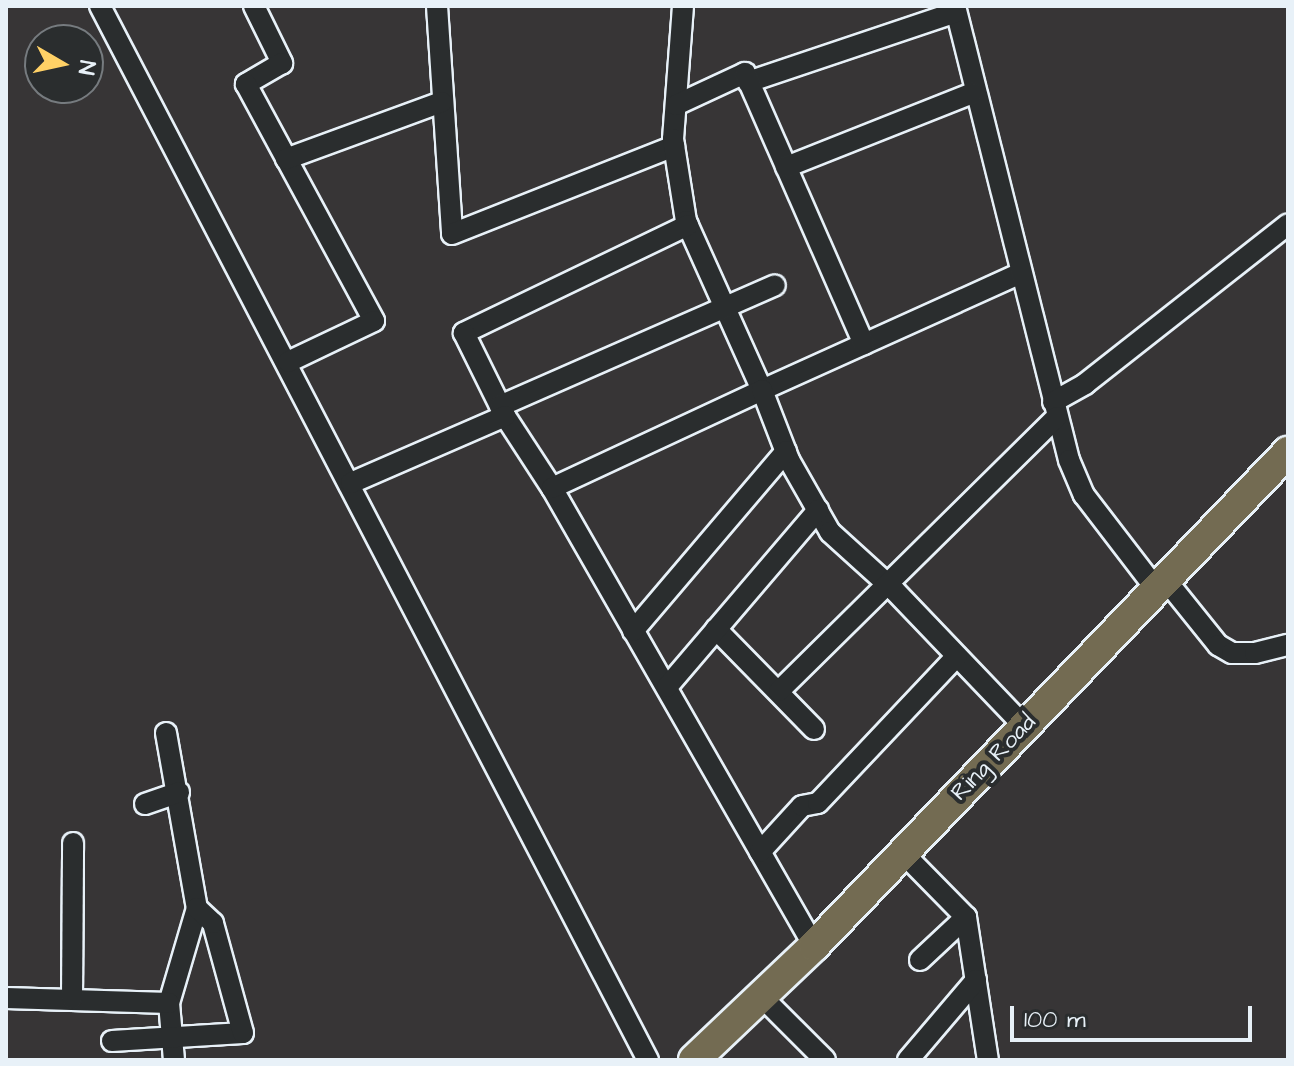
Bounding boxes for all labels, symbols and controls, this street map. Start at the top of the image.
north arrow [24,24,104,104]
text: N [70,58,103,77]
street label: Ring Road [945,708,1043,808]
scale bar [1014,990,1256,1040]
text: 100 m [1024,1003,1086,1037]

